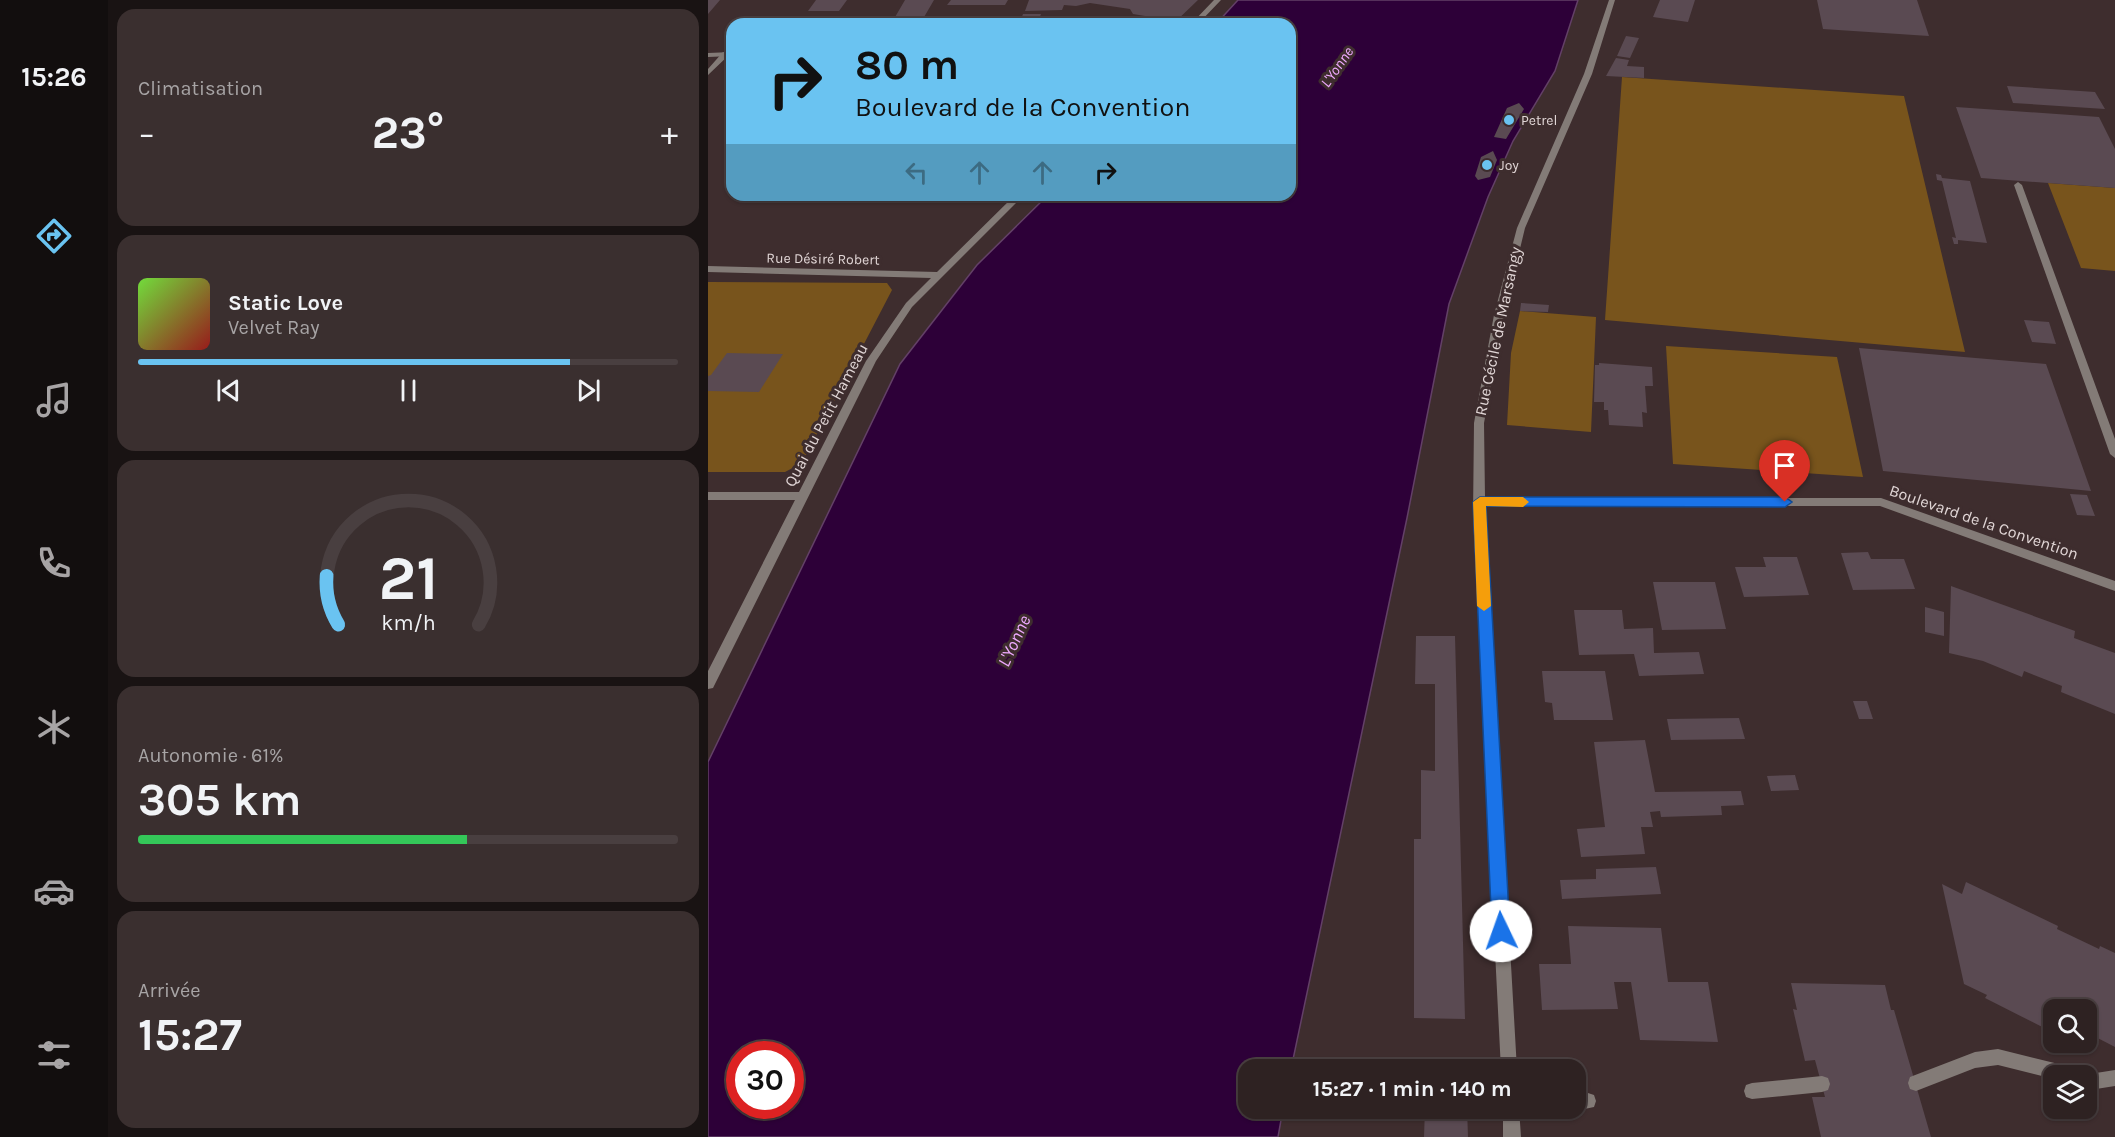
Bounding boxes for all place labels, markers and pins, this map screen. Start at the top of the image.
place label: Petrel [1521,112,1557,129]
marker: Petrel [1502,113,1516,127]
place label: Joy [1499,157,1519,174]
marker: Joy [1480,158,1494,172]
pin [1759,440,1810,502]

